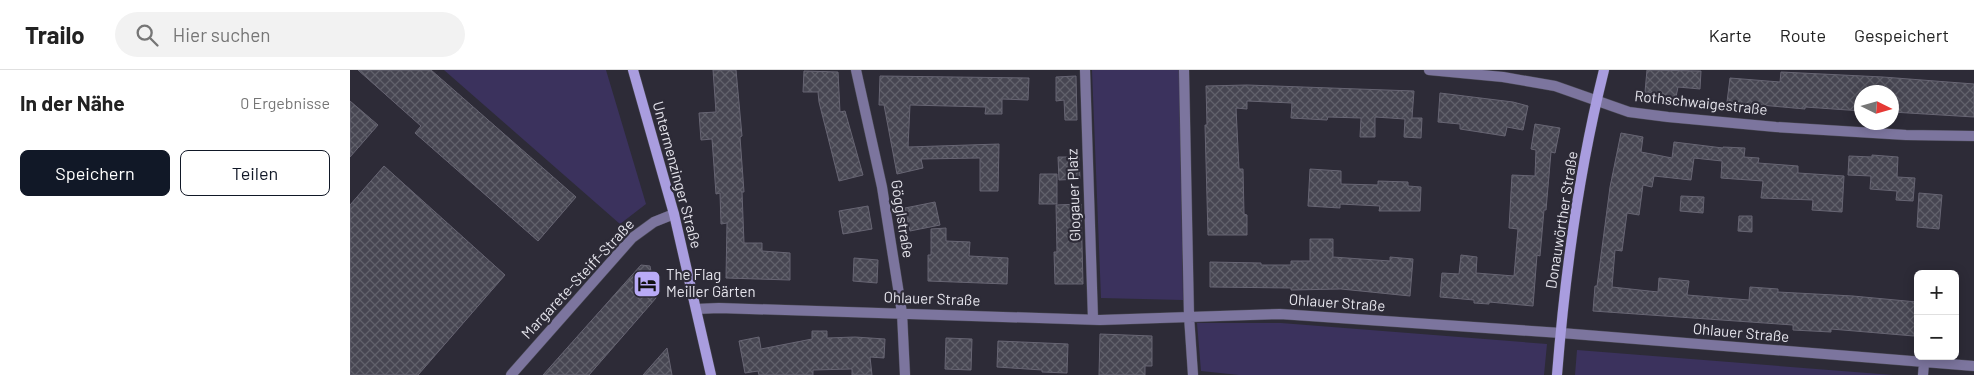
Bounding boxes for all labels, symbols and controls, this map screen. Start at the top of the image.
search box [115,12,465,57]
text: Trailo [25,20,85,49]
icon: search [133,21,161,49]
text: Hier suchen [173,23,271,46]
text: Karte [1709,24,1752,46]
text: Route [1780,24,1826,46]
text: Gespeichert [1854,24,1949,46]
north arrow [1854,85,1899,130]
street label: Rothschwaigestraße [1634,86,1769,118]
text: In der Nähe [20,90,125,115]
text: 0 Ergebnisse [240,93,330,112]
street label: Untermenzinger Straße [650,99,706,250]
street label: Glogauer Platz [1062,148,1084,242]
button: Speichern [20,150,170,196]
button: Teilen [180,150,330,196]
street label: Donauwörther Straße [1541,150,1581,290]
street label: Gögglstraße [888,179,918,259]
street label: Margarete-Steiff-Straße [517,215,637,342]
place label: The Flag Meiller Gärten [666,265,756,300]
hotel icon: The Flag Meiller Gärten [632,269,662,299]
map controls [1914,270,1959,360]
button: + [1914,270,1959,315]
street label: Ohlauer Straße [883,287,981,309]
street label: Ohlauer Straße [1288,290,1386,314]
button: − [1914,315,1959,360]
street label: Ohlauer Straße [1692,319,1790,345]

